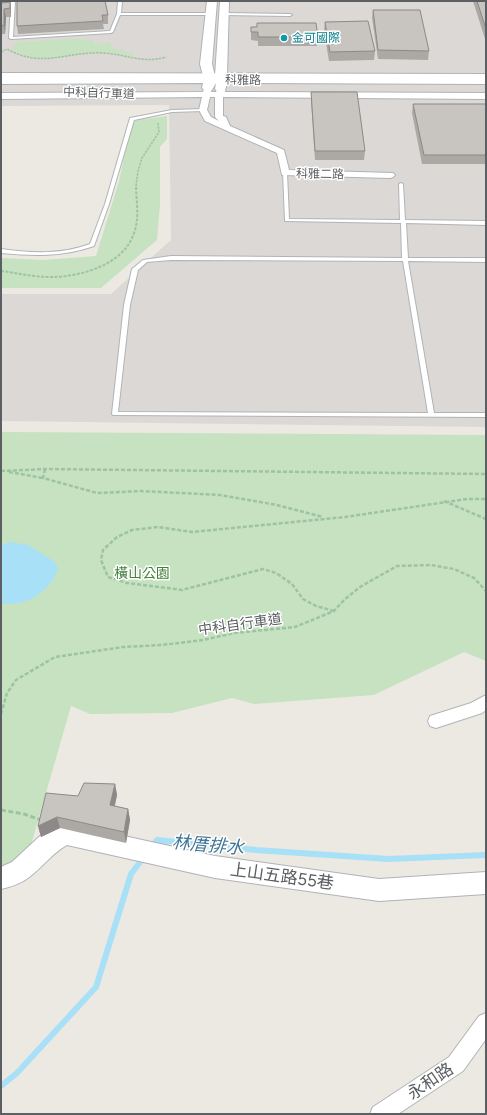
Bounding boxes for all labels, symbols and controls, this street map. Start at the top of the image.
place label: 金可國際 [292,31,340,45]
marker: 金可國際 [279,33,289,43]
street label: 科雅路 [225,73,261,87]
street label: 中科自行車道 [63,85,135,101]
street label: 科雅二路 [296,167,344,181]
park label: 橫山公園 [114,565,170,582]
street label: 中科自行車道 [197,610,283,639]
water label: 林厝排水 [171,831,246,859]
street label: 上山五路55巷 [229,859,335,893]
street label: 永和路 [403,1058,457,1104]

